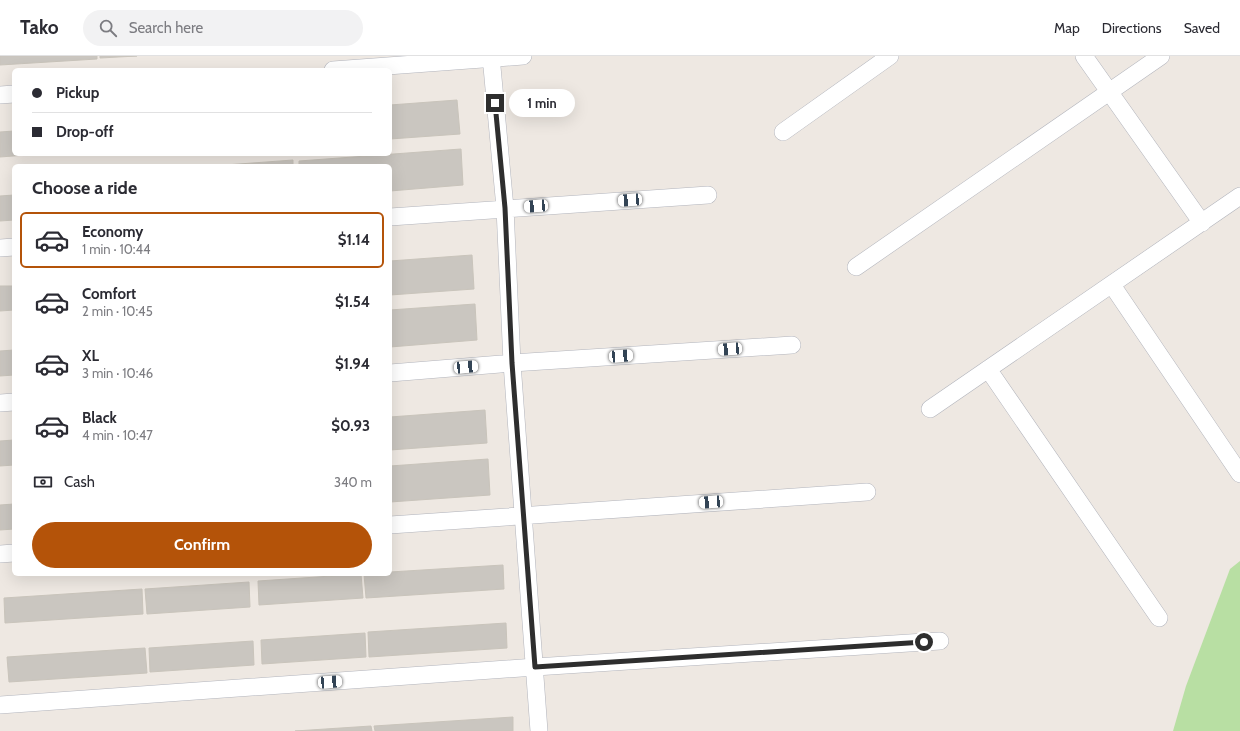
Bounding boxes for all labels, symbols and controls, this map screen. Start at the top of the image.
search box [83,10,363,46]
text: Tako [20,16,59,39]
icon: search [97,17,119,39]
text: Search here [129,19,203,37]
text: Map [1054,19,1080,37]
text: Directions [1102,19,1162,37]
text: Saved [1184,19,1220,37]
text: Pickup [56,84,99,102]
callout: 1 min [509,89,575,117]
route end [486,94,504,112]
text: 1 min [527,95,557,111]
text: Drop-off [56,123,114,141]
text: Choose a ride [32,177,137,199]
car [618,193,642,207]
car [524,199,548,213]
icon: car [34,222,70,258]
text: Economy [82,223,143,241]
text: $1.14 [338,231,370,249]
text: 1 min · 10:44 [82,241,151,257]
icon: car [34,284,70,320]
text: Comfort [82,285,136,303]
text: $1.54 [335,293,370,311]
text: 2 min · 10:45 [82,303,153,319]
car [718,342,742,356]
icon: car [34,346,70,382]
text: XL [82,347,99,365]
car [609,349,633,363]
text: $1.94 [335,355,370,373]
car [454,360,478,374]
text: 3 min · 10:46 [82,365,153,381]
icon: car [34,408,70,444]
text: Black [82,409,117,427]
text: $0.93 [331,417,370,435]
text: 4 min · 10:47 [82,427,153,443]
icon: cash [32,471,54,493]
text: Cash [64,473,95,491]
text: 340 m [334,474,372,490]
car [699,495,723,509]
button: Confirm [32,522,372,568]
route start [915,633,933,651]
car [318,675,342,689]

